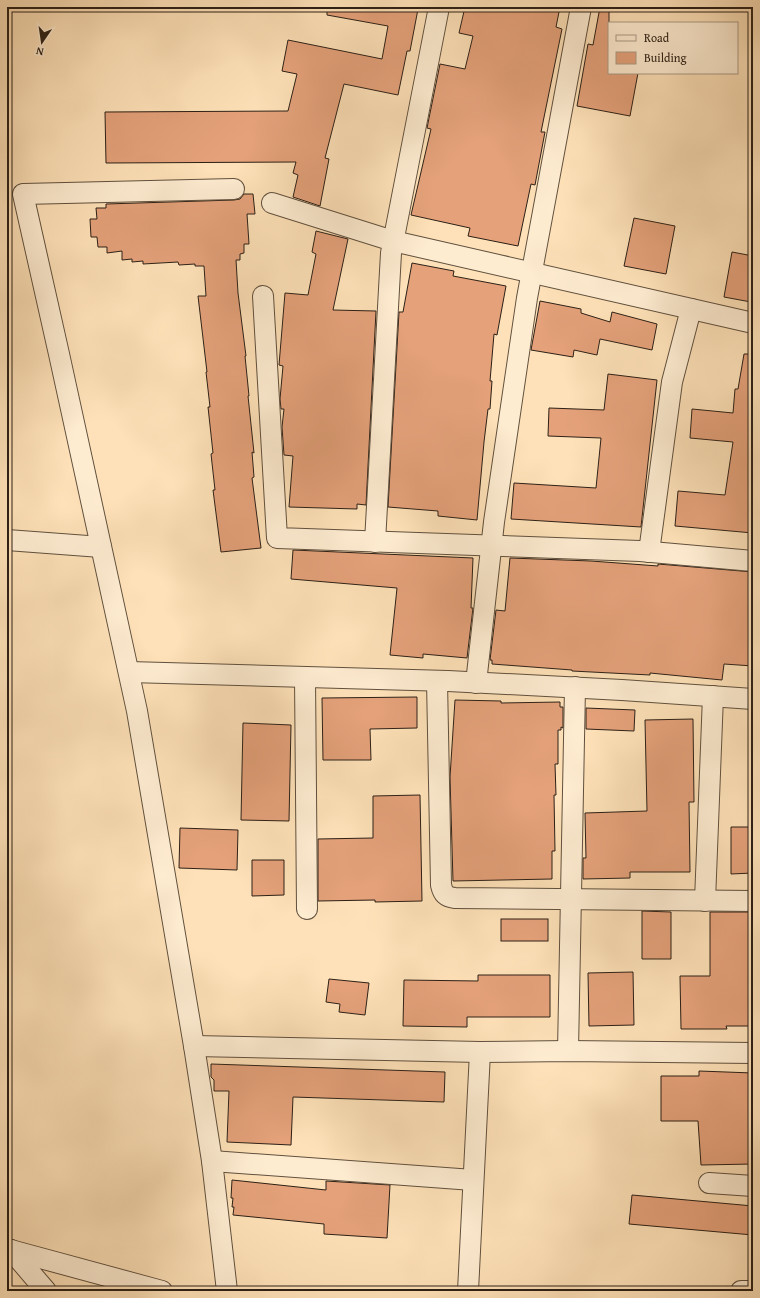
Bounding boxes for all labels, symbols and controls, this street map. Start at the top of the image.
north arrow [22,22,62,62]
legend [608,22,738,74]
text: Road [644,29,670,46]
text: N [34,43,45,60]
text: Building [644,49,687,66]

